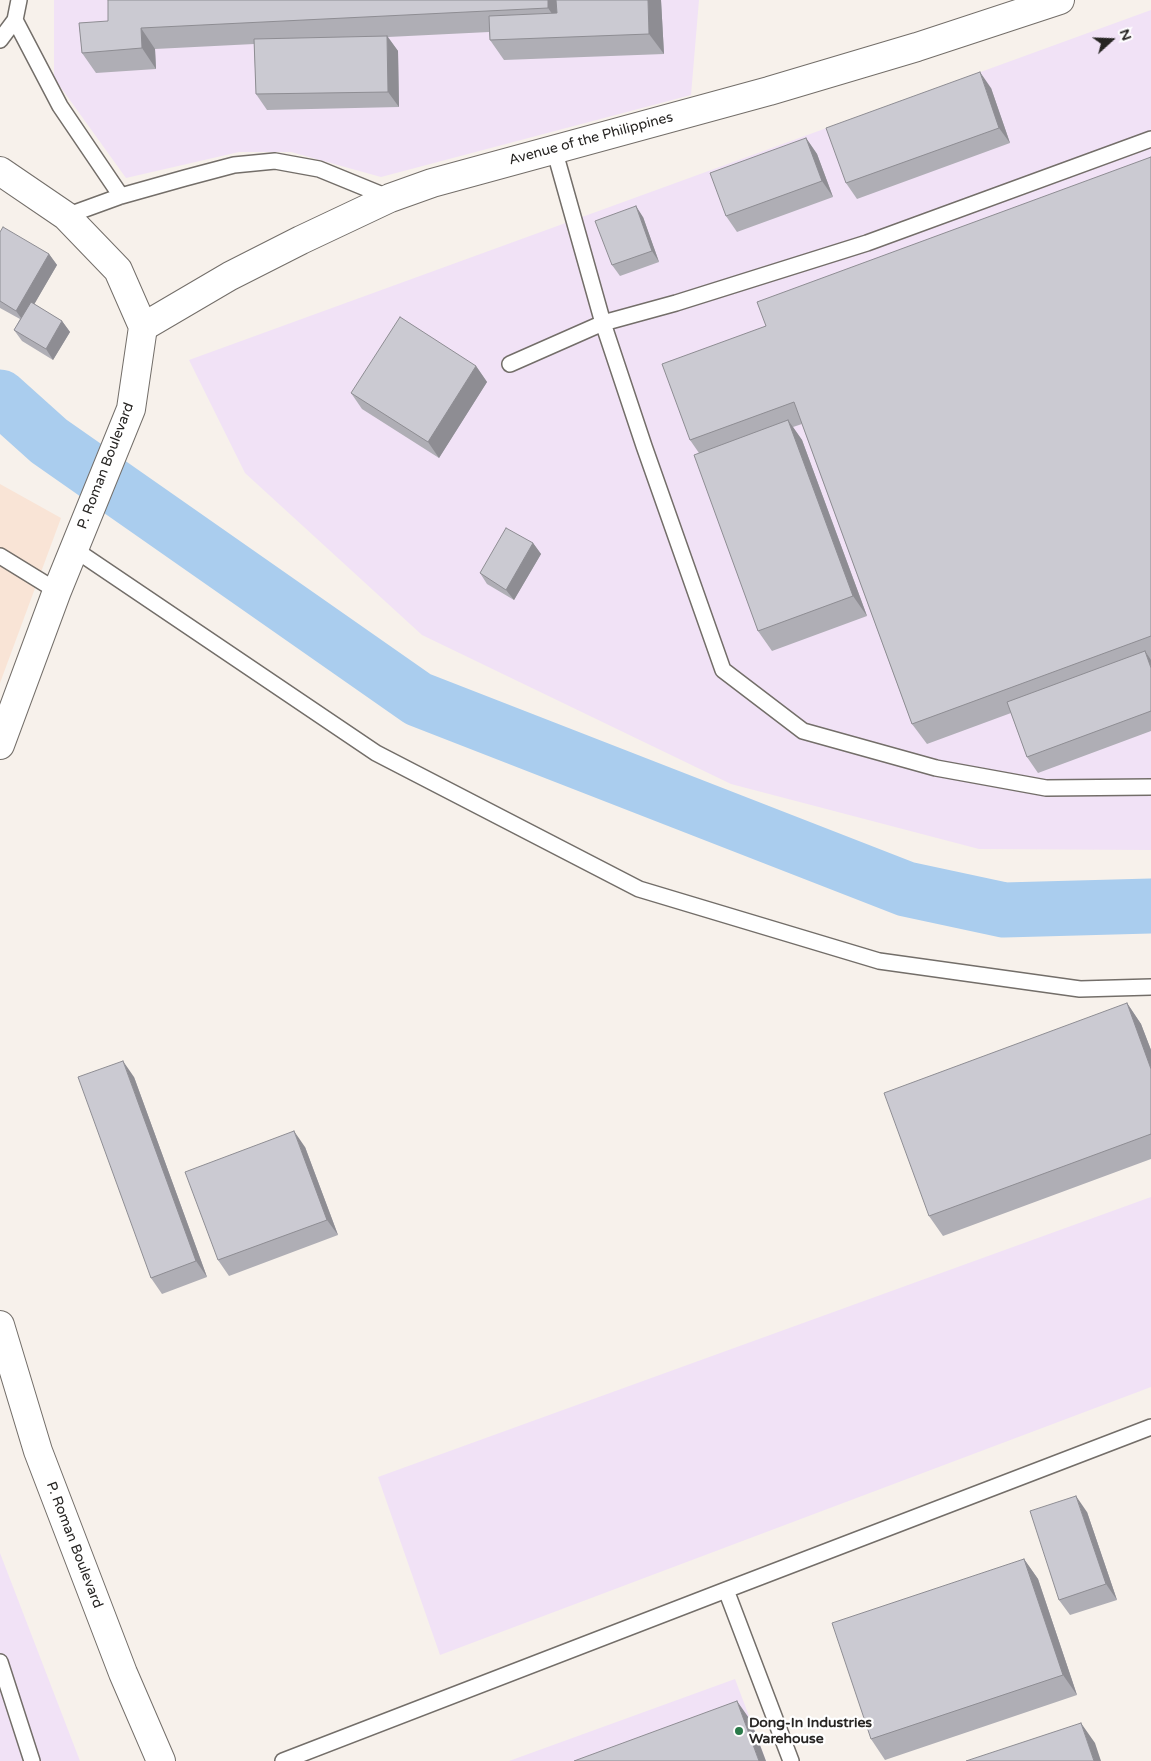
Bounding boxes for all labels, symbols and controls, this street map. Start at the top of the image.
north arrow [1086,15,1136,65]
text: N [1116,27,1135,43]
street label: Avenue of the Philippines [507,109,675,169]
street label: P. Roman Boulevard [74,400,138,532]
street label: P. Roman Boulevard [42,1479,106,1611]
place label: Dong-In Industries Warehouse [749,1715,872,1748]
marker: Dong-In Industries Warehouse [733,1725,745,1737]

